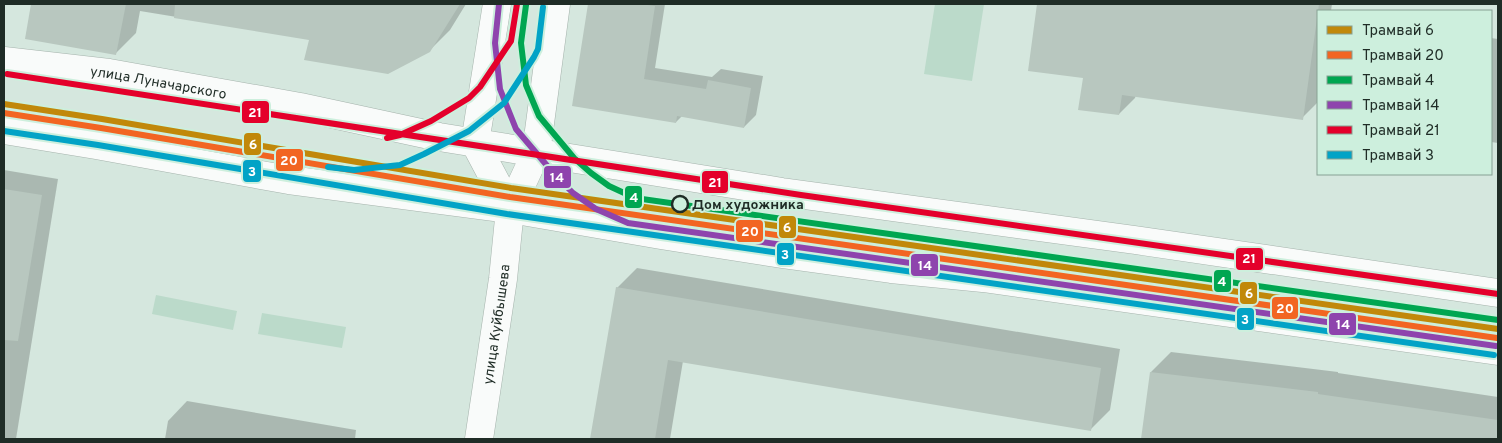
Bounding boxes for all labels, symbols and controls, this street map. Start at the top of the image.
legend [1317,10,1492,175]
text: Трамвай 6 [1362,22,1434,41]
text: Трамвай 20 [1362,47,1444,66]
street label: улица Луначарского [89,64,228,104]
text: Трамвай 4 [1362,72,1434,91]
text: Трамвай 14 [1362,97,1440,116]
line badge: 21 [241,100,270,124]
text: 21 [248,105,262,122]
text: Трамвай 21 [1362,122,1440,141]
line badge: 6 [243,132,262,156]
text: 6 [249,137,257,154]
text: Трамвай 3 [1362,147,1434,166]
line badge: 20 [275,148,304,172]
text: 20 [280,153,298,170]
line badge: 3 [242,159,262,183]
text: 3 [248,164,256,181]
line badge: 14 [543,165,572,189]
text: 14 [550,170,564,187]
line badge: 21 [701,170,729,194]
text: 21 [708,175,722,192]
line badge: 4 [624,185,643,209]
text: 4 [630,190,639,207]
marker: Дом художника [671,195,689,213]
place label: Дом художника [692,197,804,214]
line badge: 6 [778,215,797,239]
line badge: 20 [735,219,764,243]
text: 6 [783,220,791,237]
text: 20 [741,224,759,241]
line badge: 3 [776,242,795,266]
text: 3 [781,247,789,264]
line badge: 21 [1235,247,1264,271]
text: 21 [1242,251,1256,268]
line badge: 14 [910,253,939,277]
text: 14 [918,258,932,275]
street label: улица Куйбышева [480,264,514,386]
line badge: 4 [1213,269,1232,293]
text: 4 [1218,274,1227,291]
line badge: 6 [1239,281,1258,305]
text: 6 [1245,286,1253,303]
line badge: 20 [1271,296,1299,320]
text: 20 [1276,301,1294,318]
line badge: 3 [1236,307,1255,331]
text: 3 [1241,312,1249,329]
line badge: 14 [1328,312,1357,336]
text: 14 [1336,317,1350,334]

